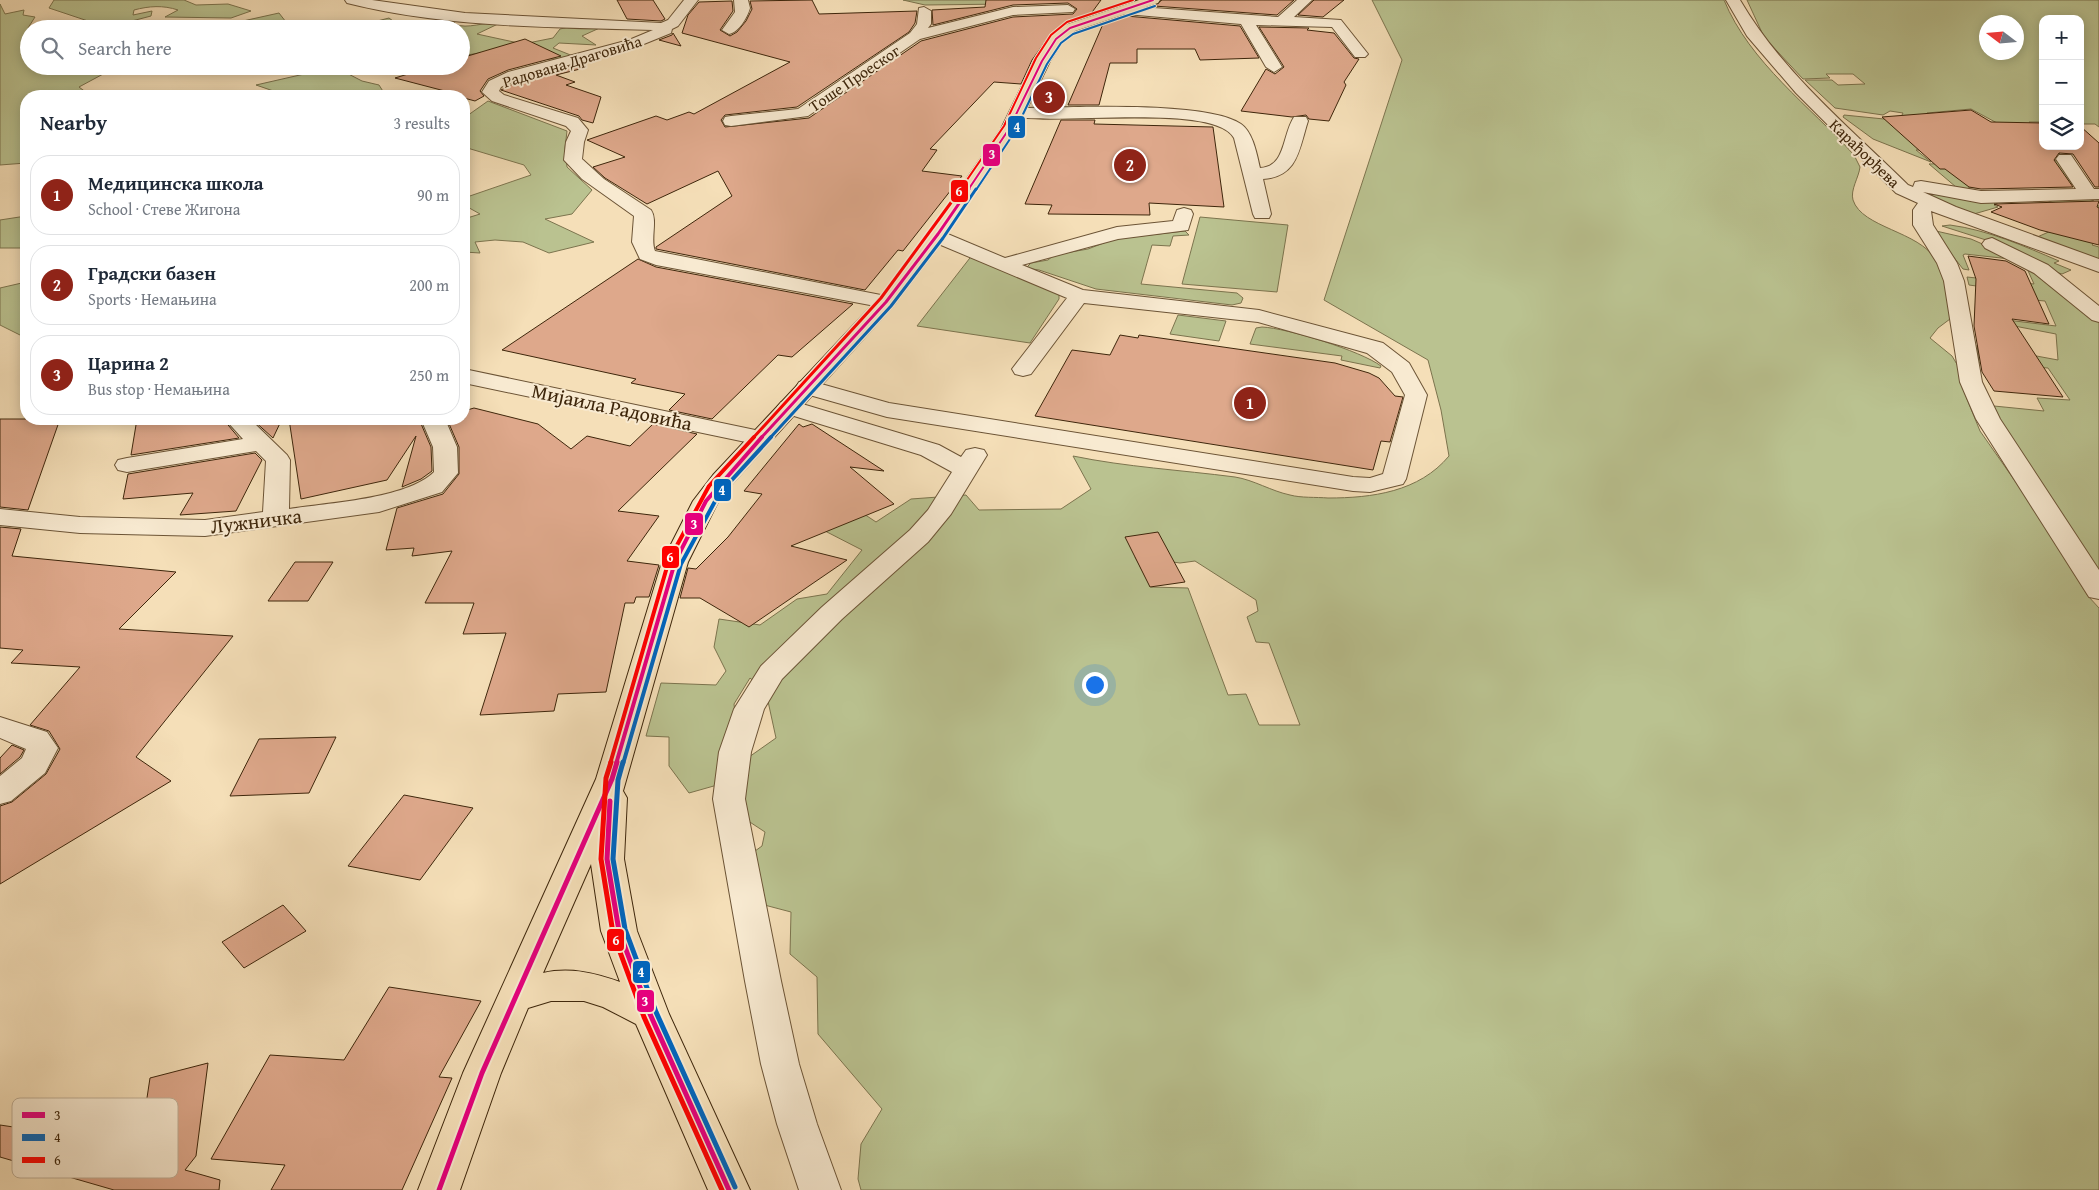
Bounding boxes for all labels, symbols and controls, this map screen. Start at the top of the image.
north arrow [1979,15,2024,60]
map controls [2039,15,2084,150]
button: + [2039,15,2084,60]
search box [20,20,470,75]
street label: Радована Драговића [500,28,645,94]
icon: search [38,34,66,62]
text: Search here [78,34,172,62]
street label: Тоше Проеског [804,38,905,117]
button: − [2039,60,2084,105]
pin: 3 [1033,78,1065,116]
button: layers [2039,105,2084,150]
text: Nearby [40,107,107,138]
text: 3 results [393,111,450,135]
street label: Карађорђева [1824,113,1906,193]
line badge: 4 [1007,115,1026,139]
text: 4 [1013,117,1021,137]
line badge: 3 [982,143,1001,167]
text: 3 [988,144,996,164]
pin: 2 [1114,146,1146,184]
text: Медицинска школа [88,169,264,197]
line badge: 6 [950,179,969,203]
text: 6 [955,181,963,201]
text: 1 [53,183,61,207]
text: 90 m [417,183,449,207]
text: School · Стеве Жигона [88,197,240,221]
text: Градски базен [88,259,216,287]
text: 2 [53,273,61,297]
text: 200 m [409,273,449,297]
text: Sports · Немањина [88,287,217,311]
text: Царина 2 [88,349,169,377]
text: 3 [53,363,61,387]
text: 250 m [409,363,449,387]
street label: Мијаила Радовића [529,375,695,438]
text: Bus stop · Немањина [88,377,230,401]
pin: 1 [1234,384,1266,422]
line badge: 4 [713,478,732,502]
text: 4 [718,480,726,500]
street label: Лужничка [209,500,304,540]
line badge: 3 [684,512,704,536]
text: 3 [690,514,698,534]
line badge: 6 [661,545,680,569]
text: 6 [666,547,674,567]
your location [1082,672,1108,698]
line badge: 6 [606,928,625,952]
text: 6 [612,930,620,950]
line badge: 4 [632,960,651,984]
text: 4 [637,962,645,982]
line badge: 3 [636,989,655,1013]
text: 3 [641,991,649,1011]
legend [12,1098,178,1178]
text: 3 [54,1105,61,1125]
text: 4 [54,1127,61,1147]
text: 6 [54,1150,61,1170]

